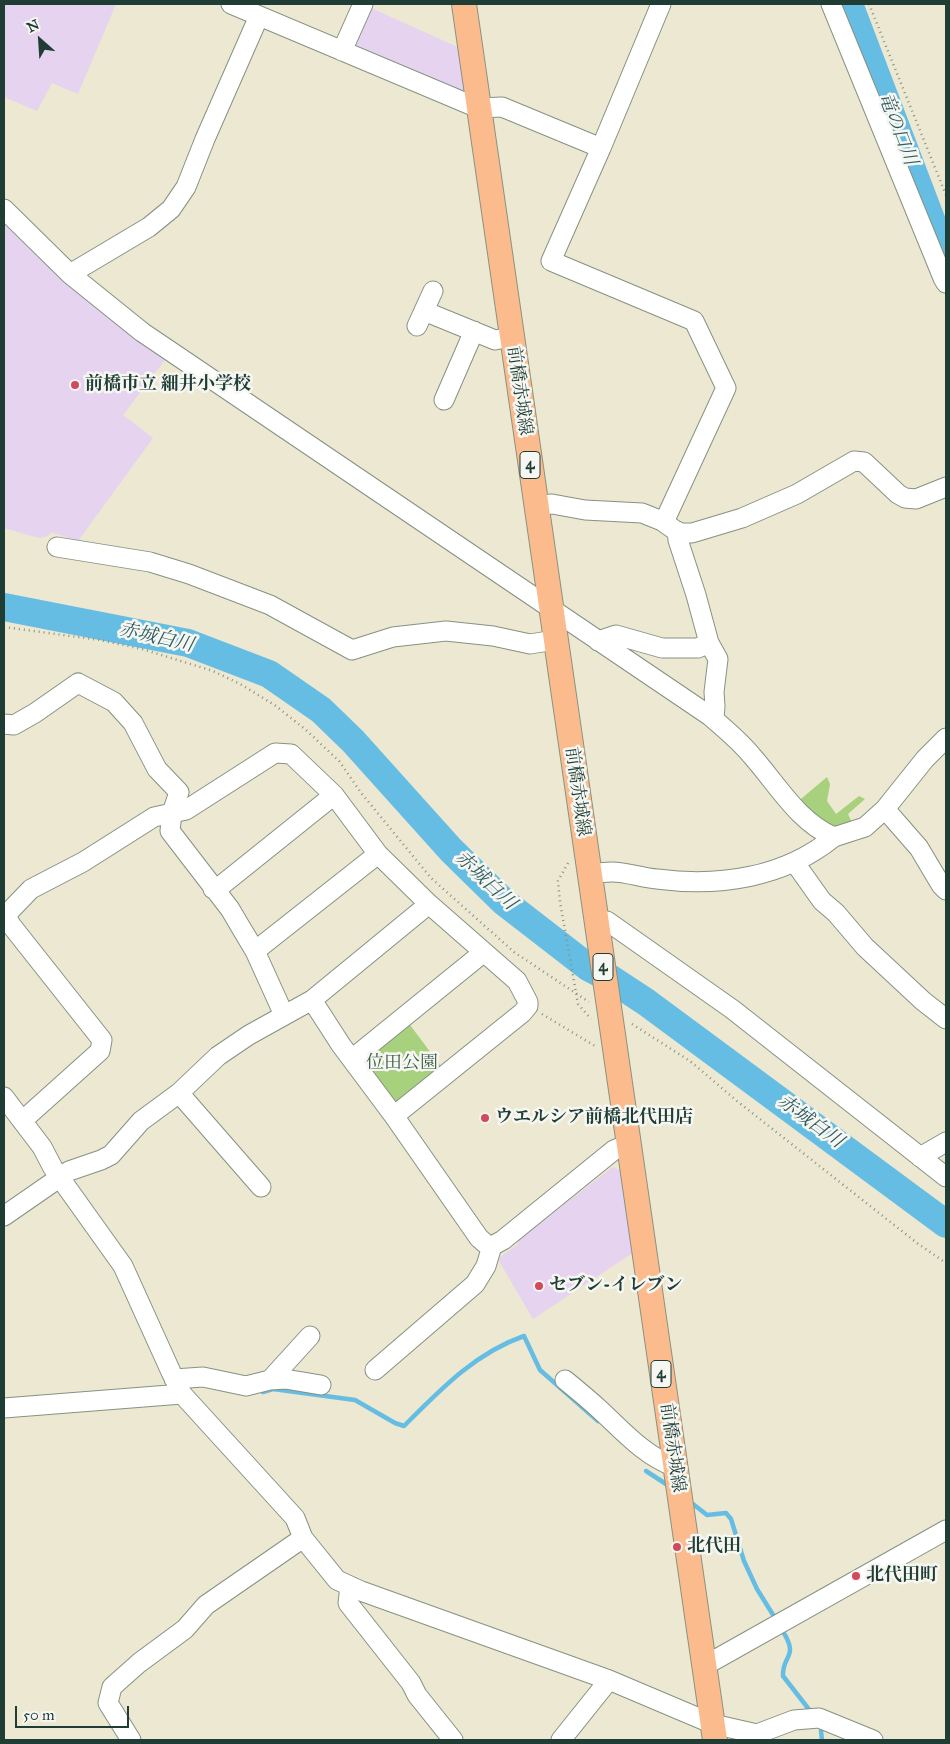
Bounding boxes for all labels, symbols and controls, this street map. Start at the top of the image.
north arrow [15,15,65,65]
text: N [24,16,42,36]
water label: 竜の口川 [873,89,921,169]
street label: 前橋赤城線 [502,345,536,437]
place label: 前橋市立 細井小学校 [85,374,251,396]
marker: 前橋市立 細井小学校 [69,379,81,391]
road number: 4 [520,452,540,478]
water label: 赤城白川 [116,618,196,658]
street label: 前橋赤城線 [560,746,594,838]
water label: 赤城白川 [449,847,521,915]
road number: 4 [593,954,613,980]
park label: 位田公園 [366,1053,438,1075]
water label: 赤城白川 [773,1090,847,1154]
place label: ウエルシア前橋北代田店 [495,1107,693,1129]
marker: ウエルシア前橋北代田店 [479,1112,491,1124]
place label: セブン-イレブン [549,1275,682,1297]
marker: セブン-イレブン [533,1280,545,1292]
road number: 4 [651,1360,671,1388]
street label: 前橋赤城線 [655,1402,689,1494]
place label: 北代田 [687,1536,741,1558]
marker: 北代田 [671,1541,683,1553]
place label: 北代田町 [866,1565,938,1587]
marker: 北代田町 [850,1570,862,1582]
scale bar [18,1696,131,1728]
text: 50 m [23,1706,55,1724]

